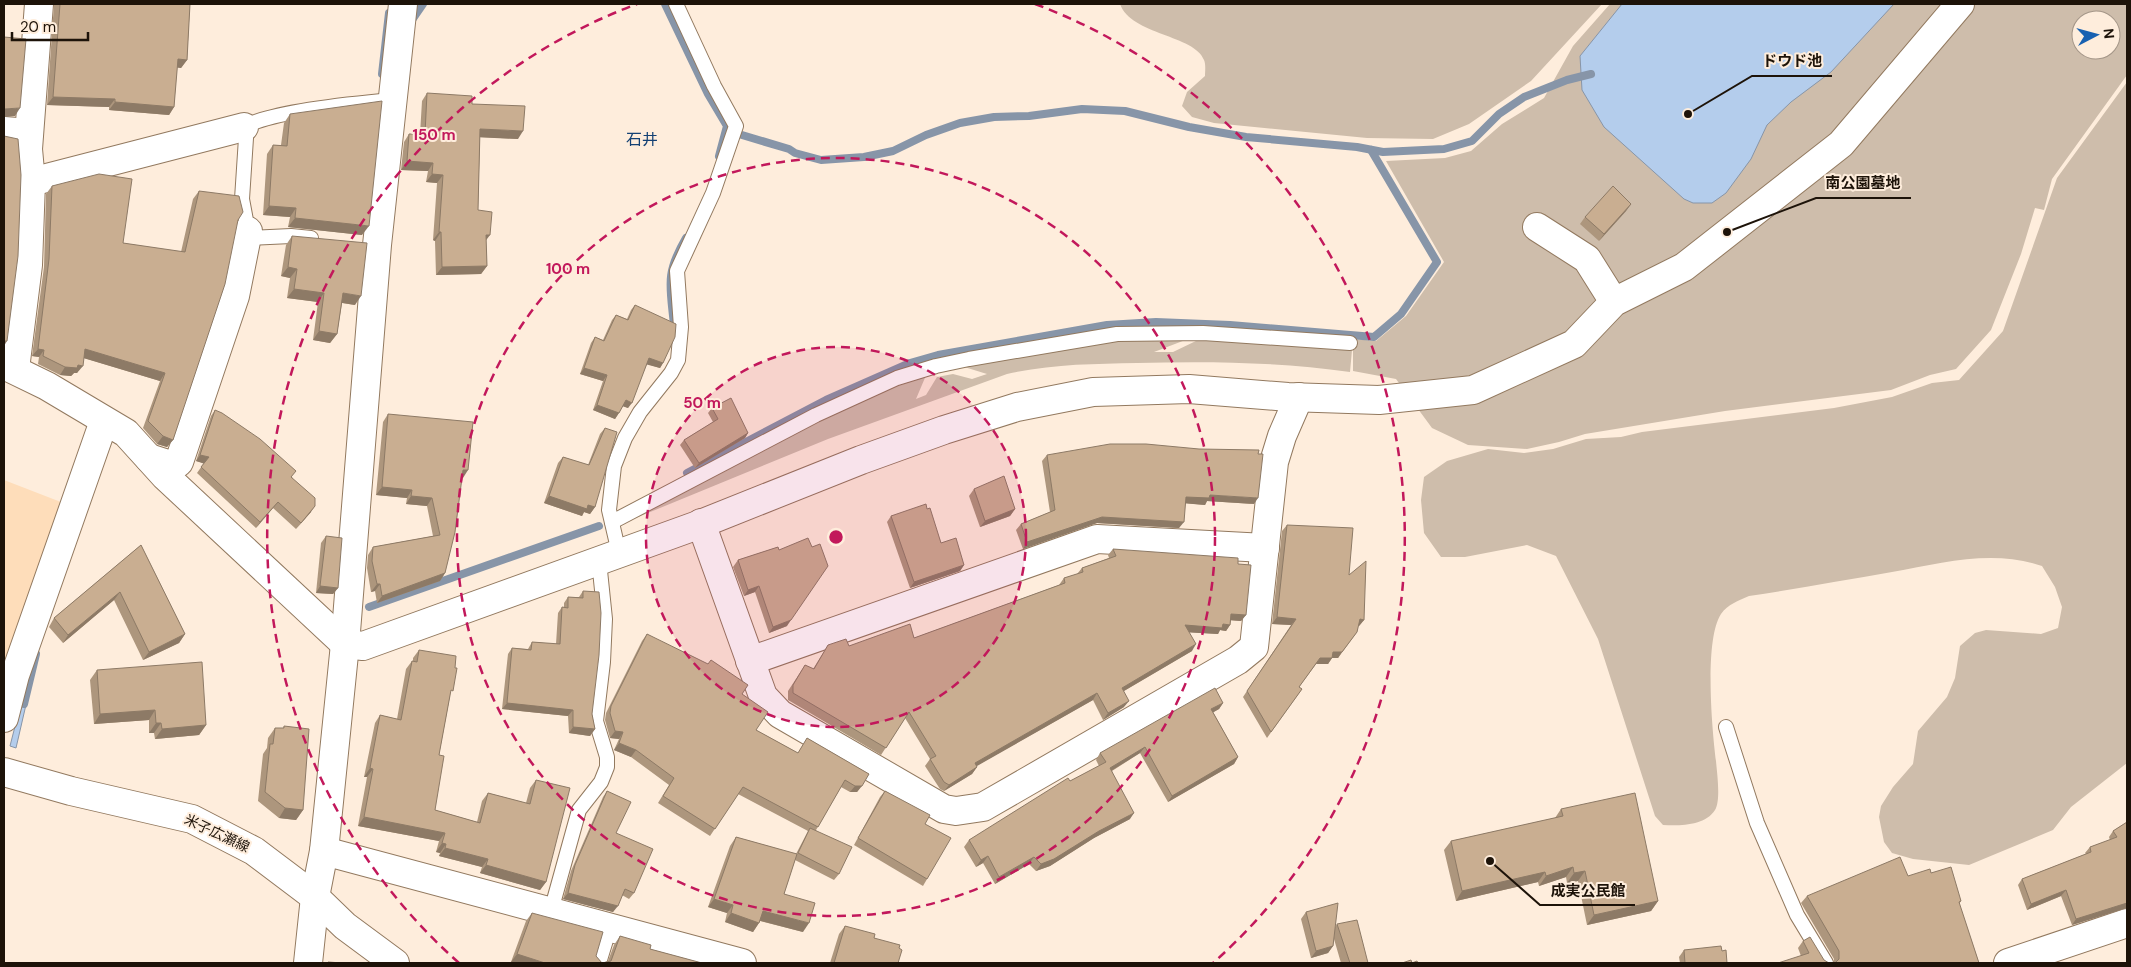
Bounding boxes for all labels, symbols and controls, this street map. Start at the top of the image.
scale bar [12,10,89,42]
north arrow [2071,10,2121,60]
text: 20 m [20,17,56,37]
text: N [2099,28,2118,40]
callout: ドウド池 [1752,46,1832,76]
text: ドウド池 [1762,51,1822,71]
text: 150 m [413,125,456,145]
district label: 石井 [626,129,658,150]
callout: 南公園墓地 [1816,168,1911,198]
text: 南公園墓地 [1825,173,1901,193]
text: 100 m [546,259,590,279]
text: 50 m [683,393,721,413]
centre of rings [827,528,845,546]
street label: 米子広瀬線 [181,810,253,856]
callout: 成実公民館 [1540,875,1635,905]
text: 成実公民館 [1550,881,1626,901]

